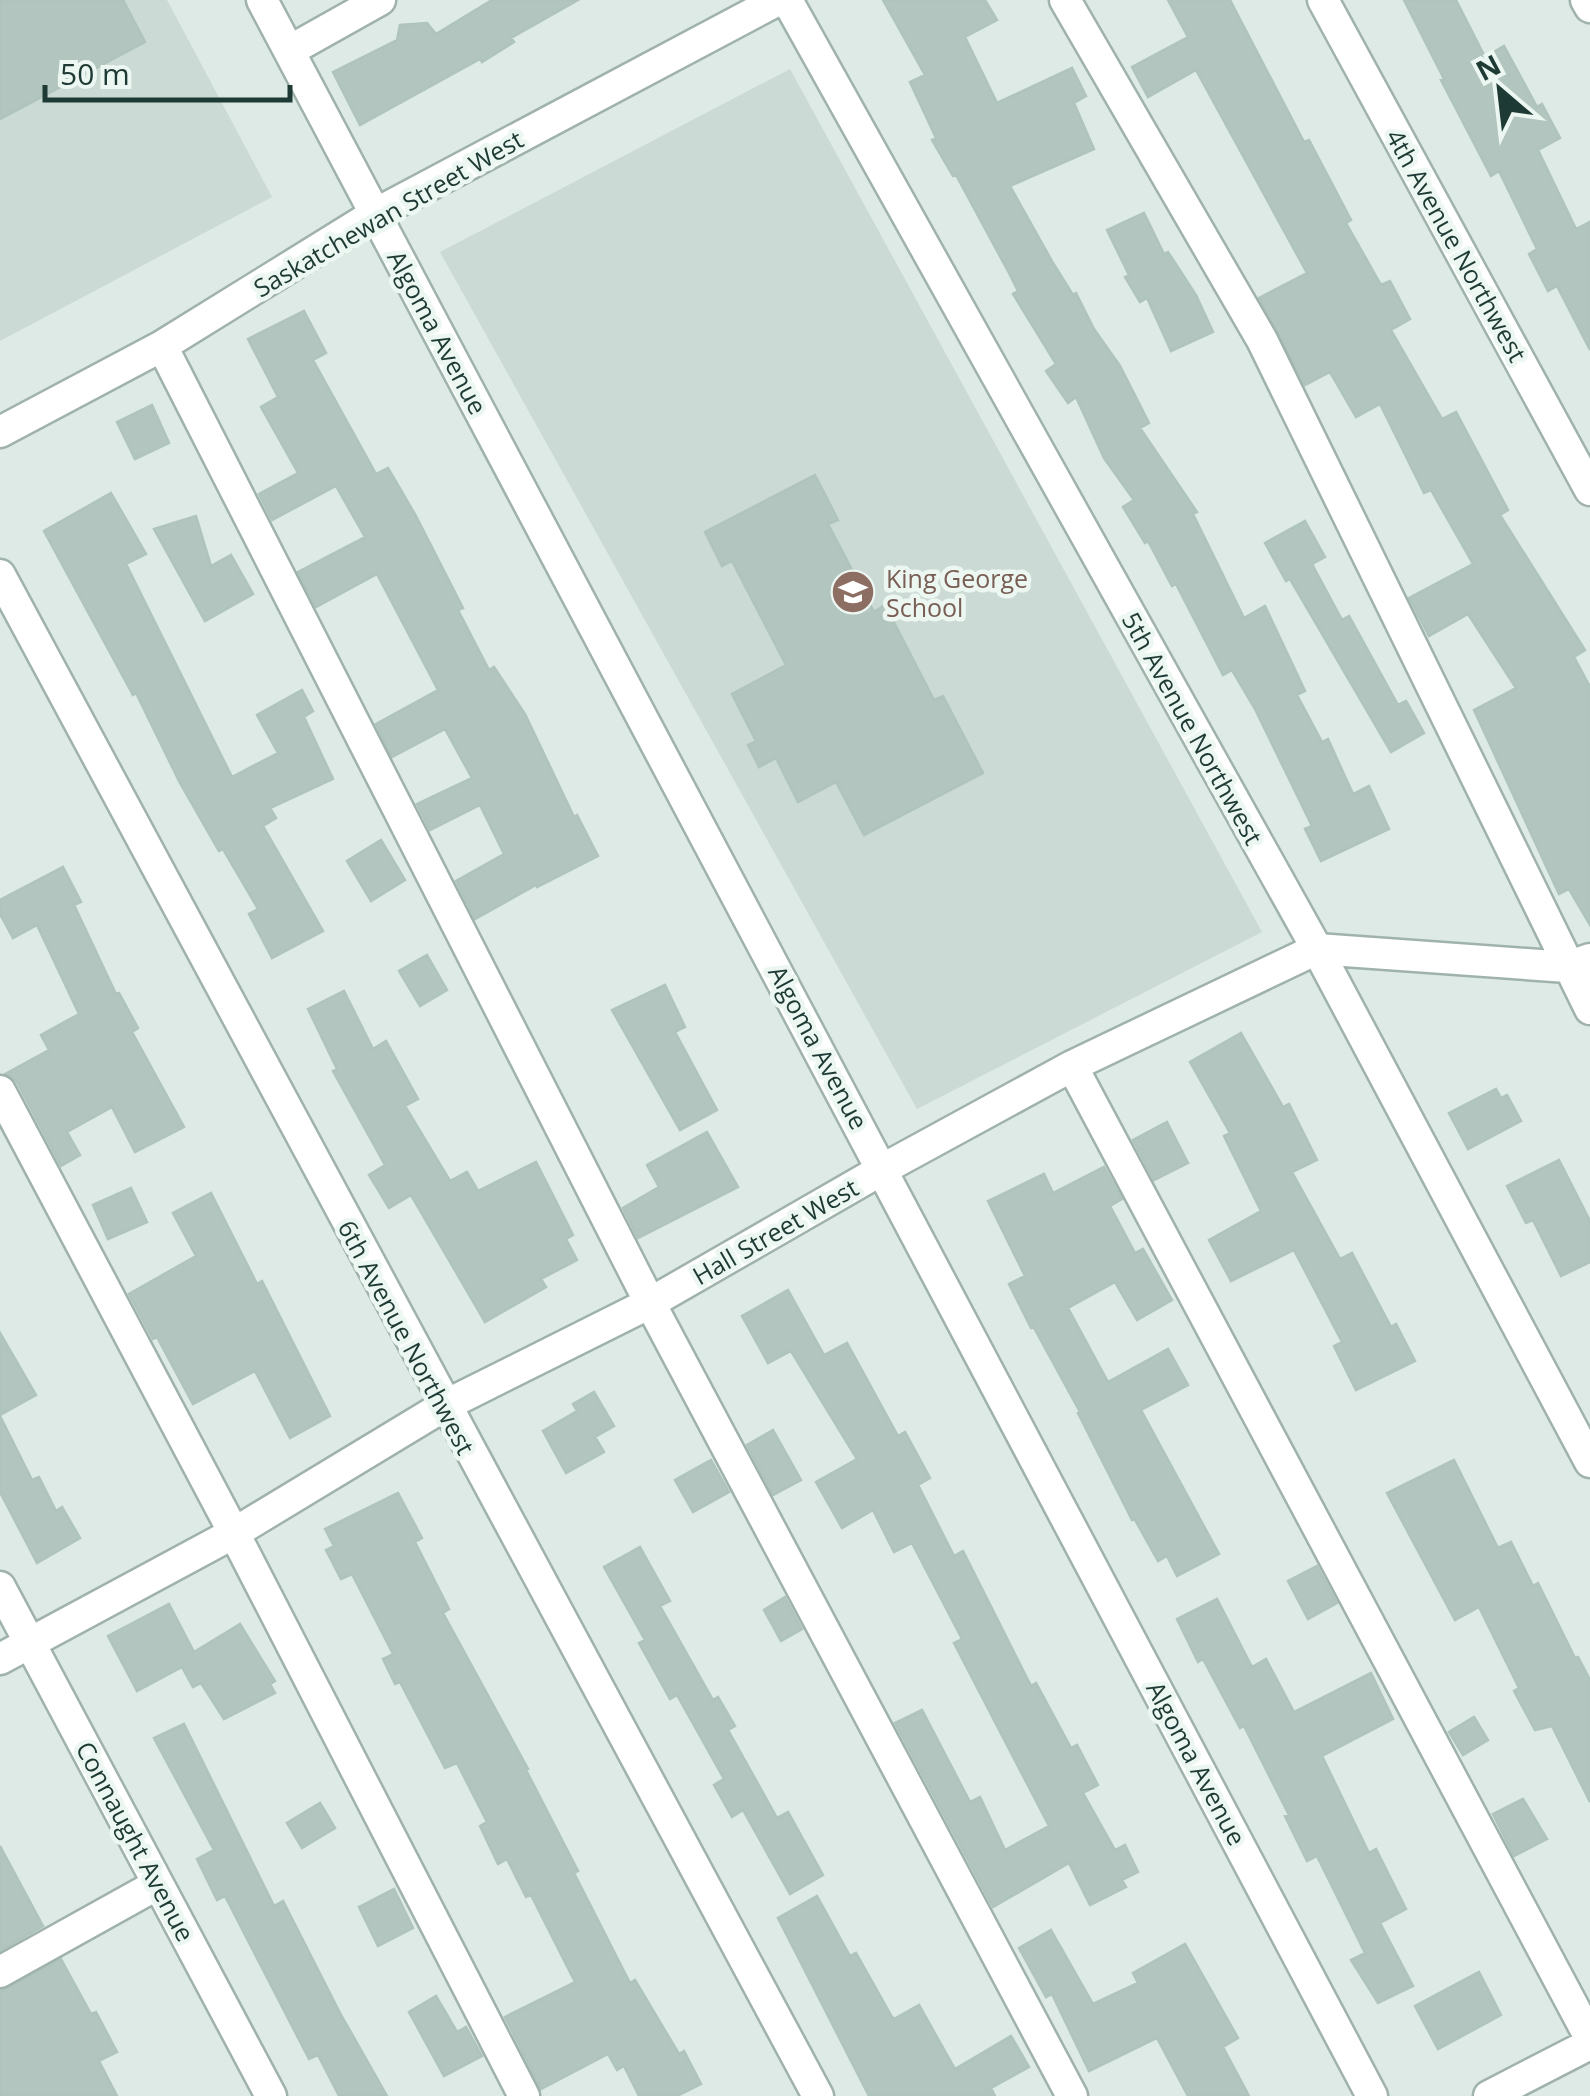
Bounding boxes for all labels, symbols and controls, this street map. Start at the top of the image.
scale bar [45,40,290,102]
north arrow [1450,40,1550,140]
text: N [1469,45,1507,89]
text: 50 m [60,53,130,94]
street label: Saskatchewan Street West [247,122,529,304]
street label: 4th Avenue Northwest [1379,123,1535,368]
street label: Algoma Avenue [380,244,496,420]
place label: King George School [886,561,1028,624]
school or university icon: King George School [830,569,876,615]
street label: 5th Avenue Northwest [1115,606,1271,851]
street label: Algoma Avenue [761,959,877,1135]
street label: Hall Street West [686,1170,864,1292]
street label: 6th Avenue Northwest [331,1214,483,1460]
street label: Algoma Avenue [1139,1675,1255,1851]
street label: Connaught Avenue [69,1735,203,1947]

